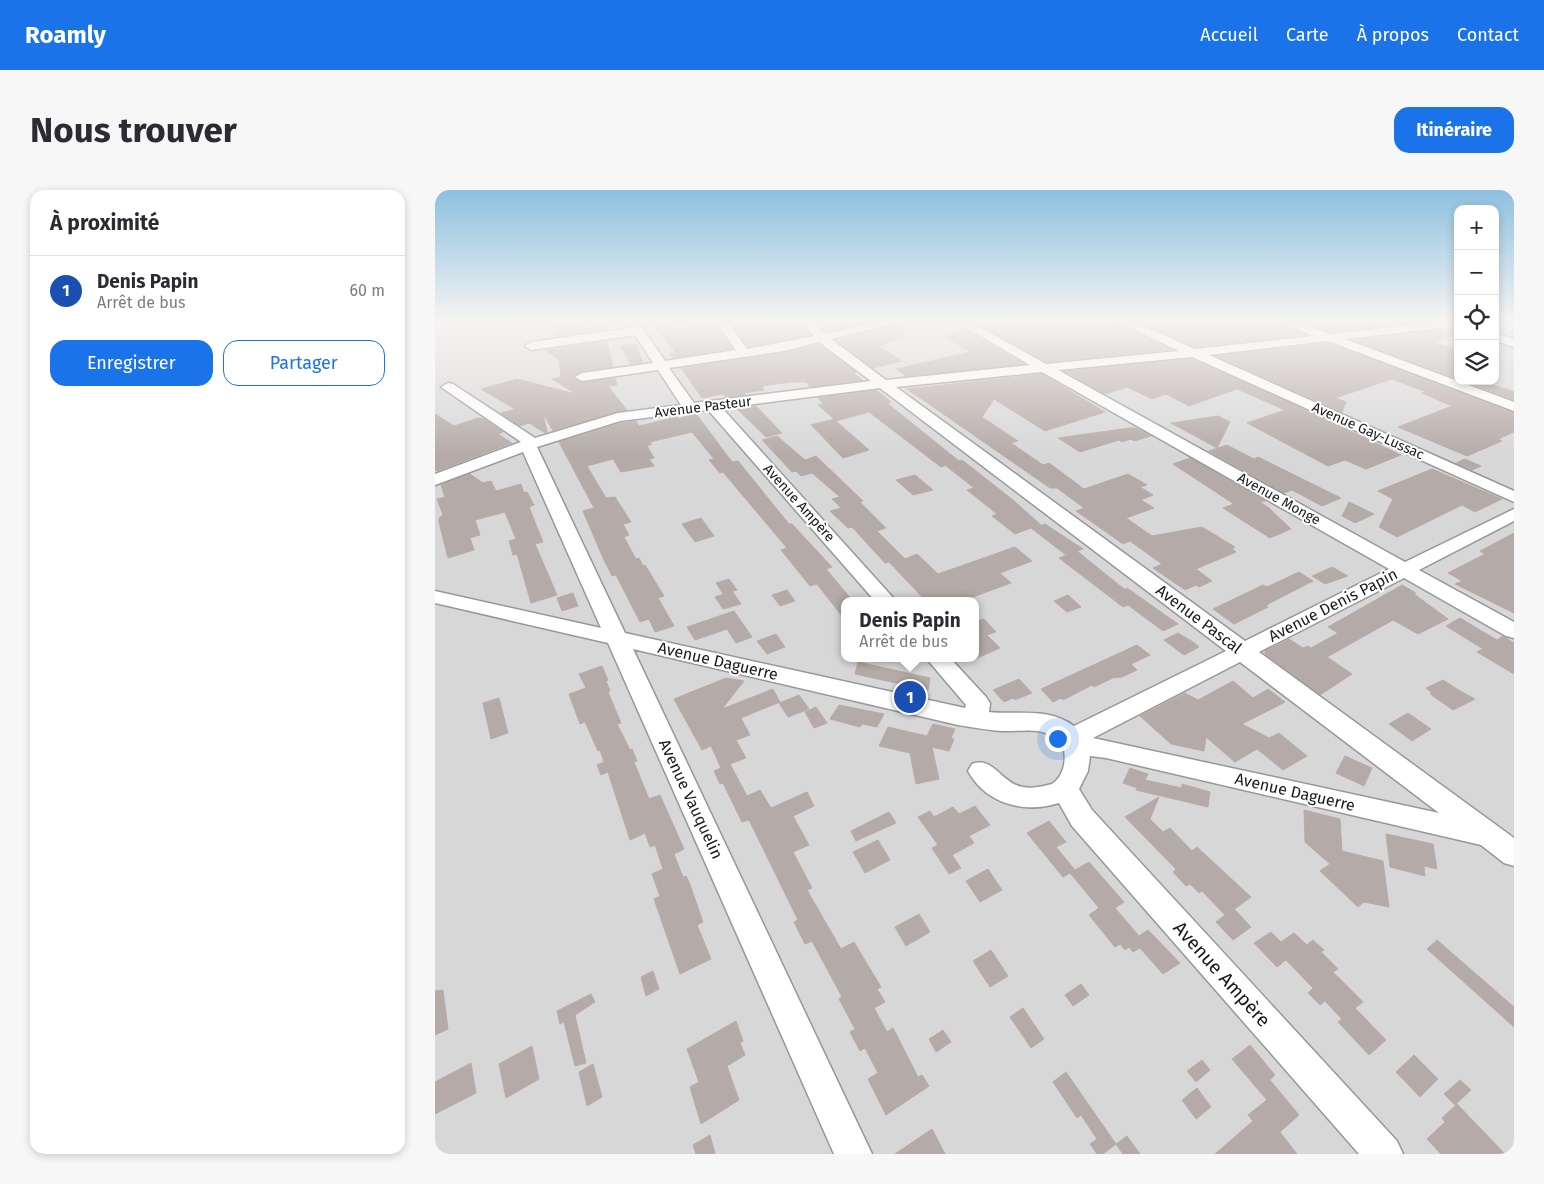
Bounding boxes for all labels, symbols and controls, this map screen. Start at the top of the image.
text: Roamly [25,21,106,49]
text: Accueil [1200,24,1258,46]
text: Carte [1286,24,1329,46]
text: À propos [1357,24,1429,46]
text: Contact [1457,24,1519,46]
button: Itinéraire [1394,107,1514,153]
text: Nous trouver [30,109,237,151]
map controls [1454,205,1499,385]
button: + [1454,205,1499,250]
text: À proximité [50,210,159,236]
button: − [1454,250,1499,295]
text: Denis Papin [97,270,198,293]
text: 1 [62,281,70,300]
text: 60 m [350,281,385,300]
text: Arrêt de bus [97,293,186,312]
button: locate [1454,295,1499,340]
button: Enregistrer [50,340,213,386]
button: Partager [223,340,385,386]
button: layers [1454,340,1499,385]
street label: Avenue Pasteur [654,393,753,421]
street label: Avenue Gay-Lussac [1309,399,1427,463]
street label: Avenue Ampère [760,461,838,545]
street label: Avenue Monge [1235,469,1323,529]
street label: Avenue Denis Papin [1265,564,1401,646]
street label: Avenue Pascal [1152,581,1246,658]
popup [841,597,979,662]
text: Denis Papin [859,609,961,632]
text: Arrêt de bus [859,632,948,651]
street label: Avenue Daguerre [656,638,780,684]
pin: 1 [894,678,926,716]
your location [1045,726,1071,752]
street label: Avenue Vauquelin [655,736,727,862]
street label: Avenue Daguerre [1233,769,1357,815]
street label: Avenue Ampère [1169,917,1275,1031]

